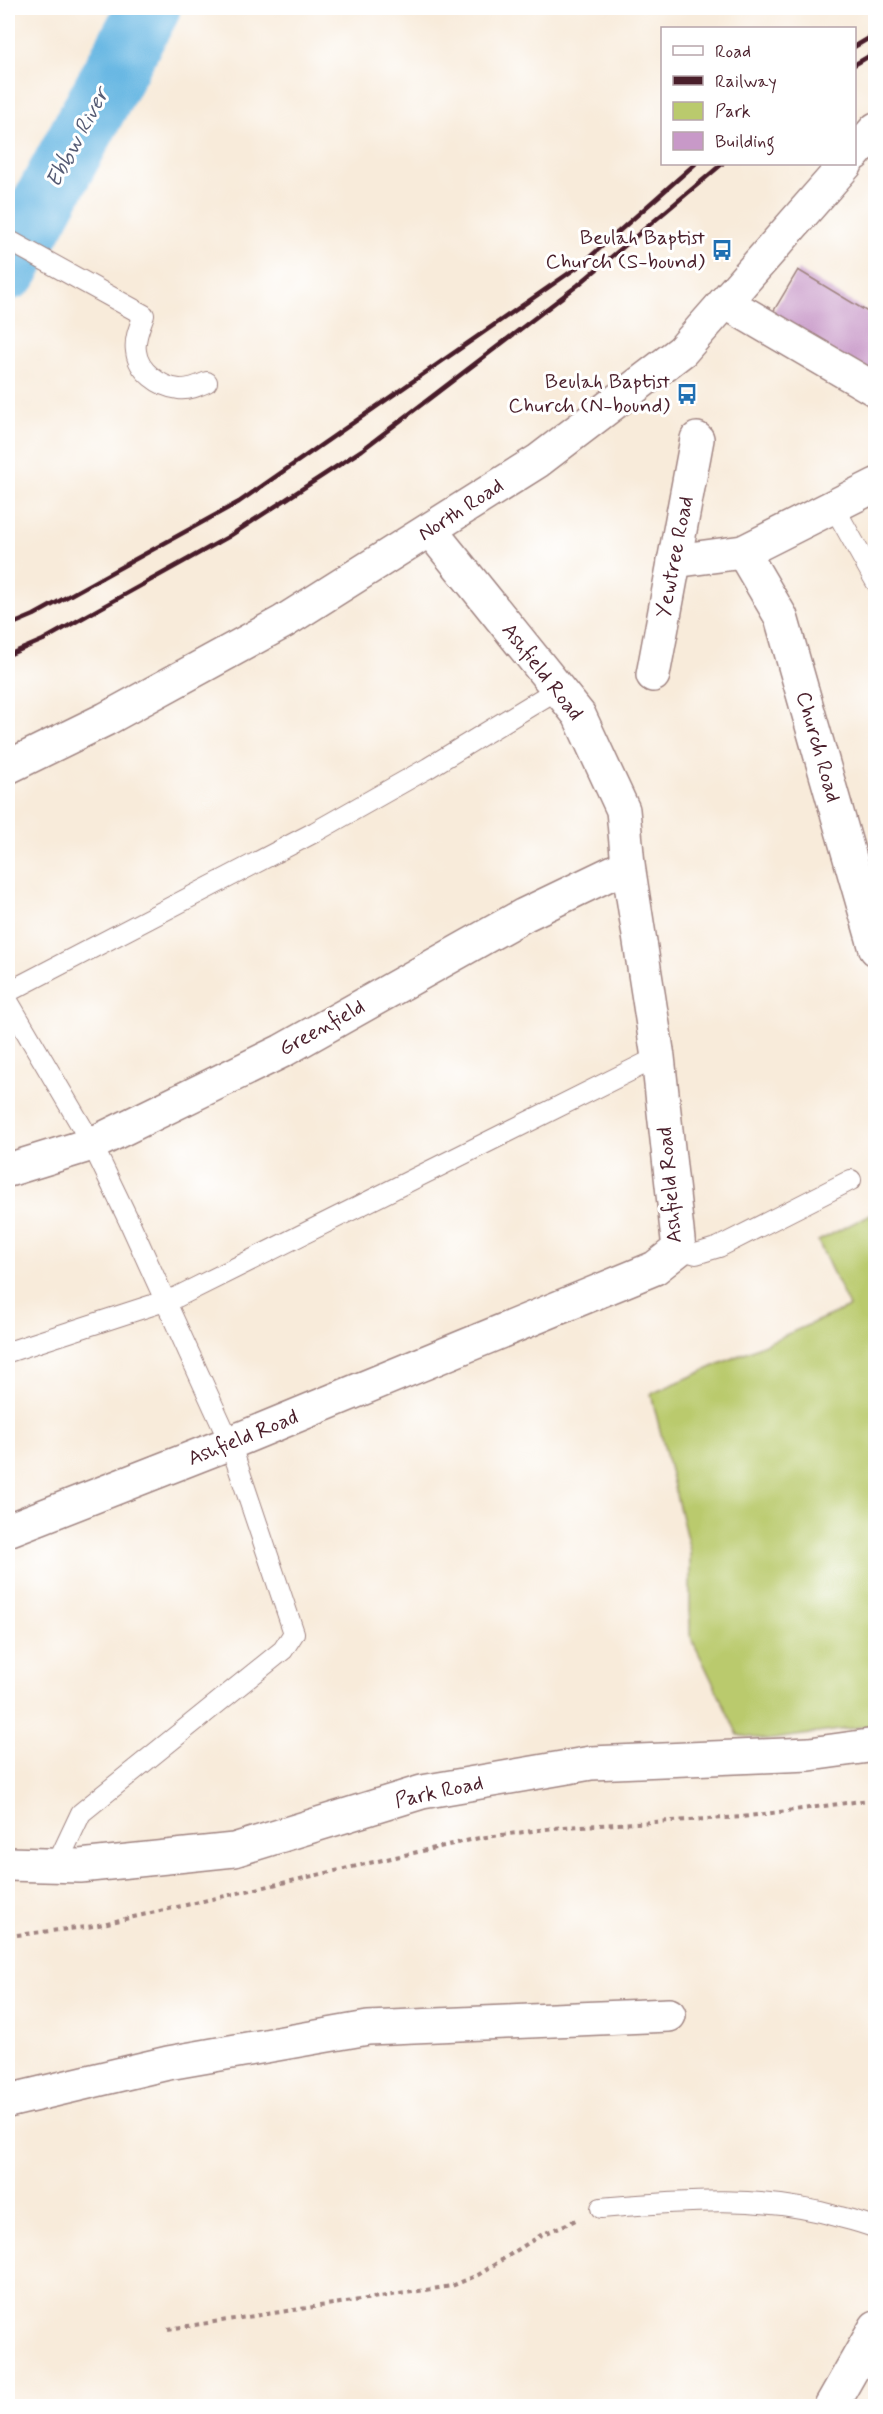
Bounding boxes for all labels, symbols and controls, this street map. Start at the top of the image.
legend [661,27,856,165]
text: Road [715,40,751,64]
text: Railway [715,70,777,94]
water label: Ebbw River [40,81,117,193]
text: Park [715,100,751,124]
text: Building [715,130,775,156]
place label: Beulah Baptist Church (S-bound) [546,224,706,276]
bus stop icon: Beulah Baptist Church (S-bound) [710,238,734,262]
place label: Beulah Baptist Church (N-bound) [508,368,671,420]
bus stop icon: Beulah Baptist Church (N-bound) [675,382,699,406]
street label: North Road [413,472,509,548]
street label: Yewtree Road [649,494,701,620]
street label: Ashfield Road [495,617,589,727]
street label: Church Road [789,688,847,806]
street label: Greenfield [274,993,370,1063]
street label: Ashfield Road [651,1126,689,1244]
street label: Ashfield Road [184,1403,302,1473]
street label: Park Road [392,1769,486,1815]

